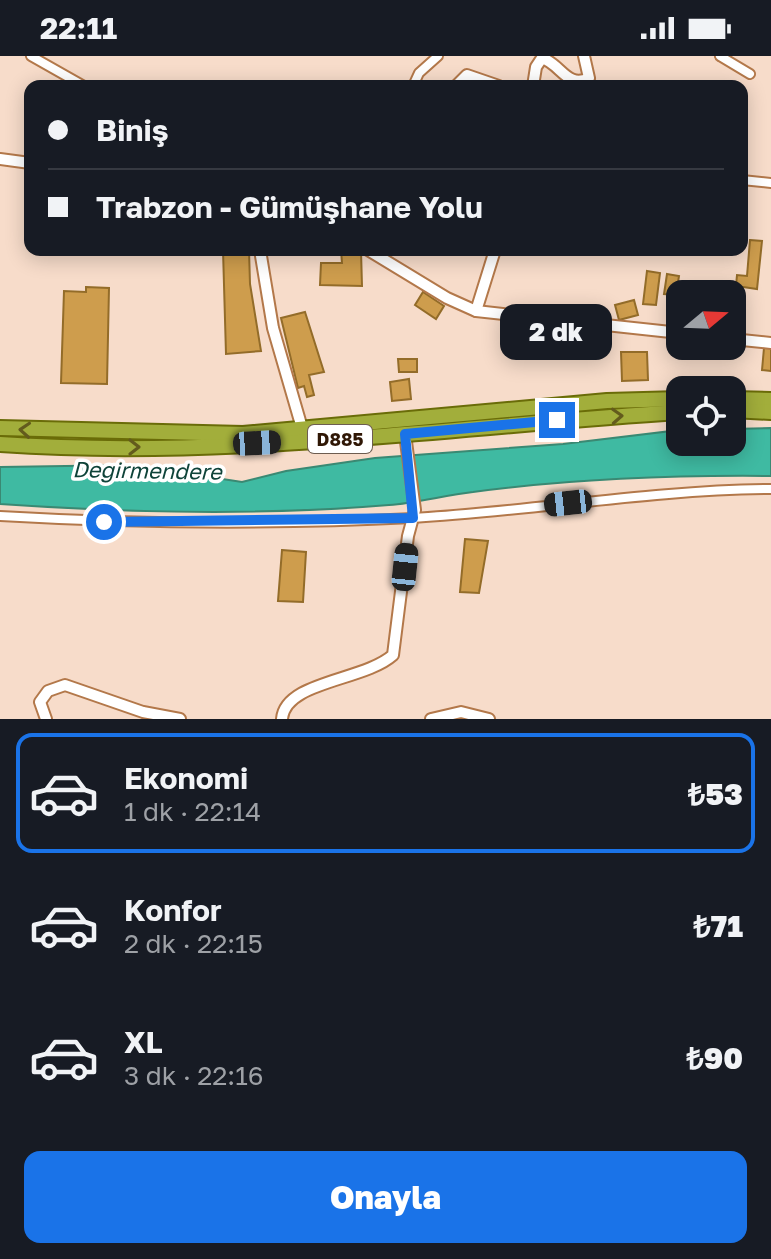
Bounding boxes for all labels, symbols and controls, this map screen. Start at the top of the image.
text: 22:11 [40,10,117,46]
text: Biniş [96,112,169,148]
text: Trabzon - Gümüşhane Yolu [96,189,483,225]
north arrow [666,280,746,360]
map controls [666,280,746,456]
callout: 2 dk [501,304,613,360]
text: 2 dk [529,316,583,347]
button: locate [666,376,746,456]
route end [539,402,575,438]
one-way arrow [611,408,624,425]
one-way arrow [18,422,31,439]
road number: D885 [308,425,372,453]
car [232,430,282,456]
one-way arrow [128,438,141,456]
water label: Değirmendere [72,455,224,485]
car [543,489,593,517]
route start [86,504,122,540]
car [391,542,419,592]
icon: car [28,757,100,829]
text: Ekonomi [124,760,248,796]
text: ₺53 [688,776,743,812]
text: 1 dk · 22:14 [124,796,261,827]
icon: car [28,889,100,961]
text: Konfor [124,892,222,928]
text: ₺71 [694,908,743,944]
text: 2 dk · 22:15 [124,928,263,959]
icon: car [28,1021,100,1093]
text: XL [124,1024,163,1060]
text: ₺90 [687,1040,743,1076]
text: 3 dk · 22:16 [124,1060,264,1091]
button: Onayla [24,1151,747,1243]

